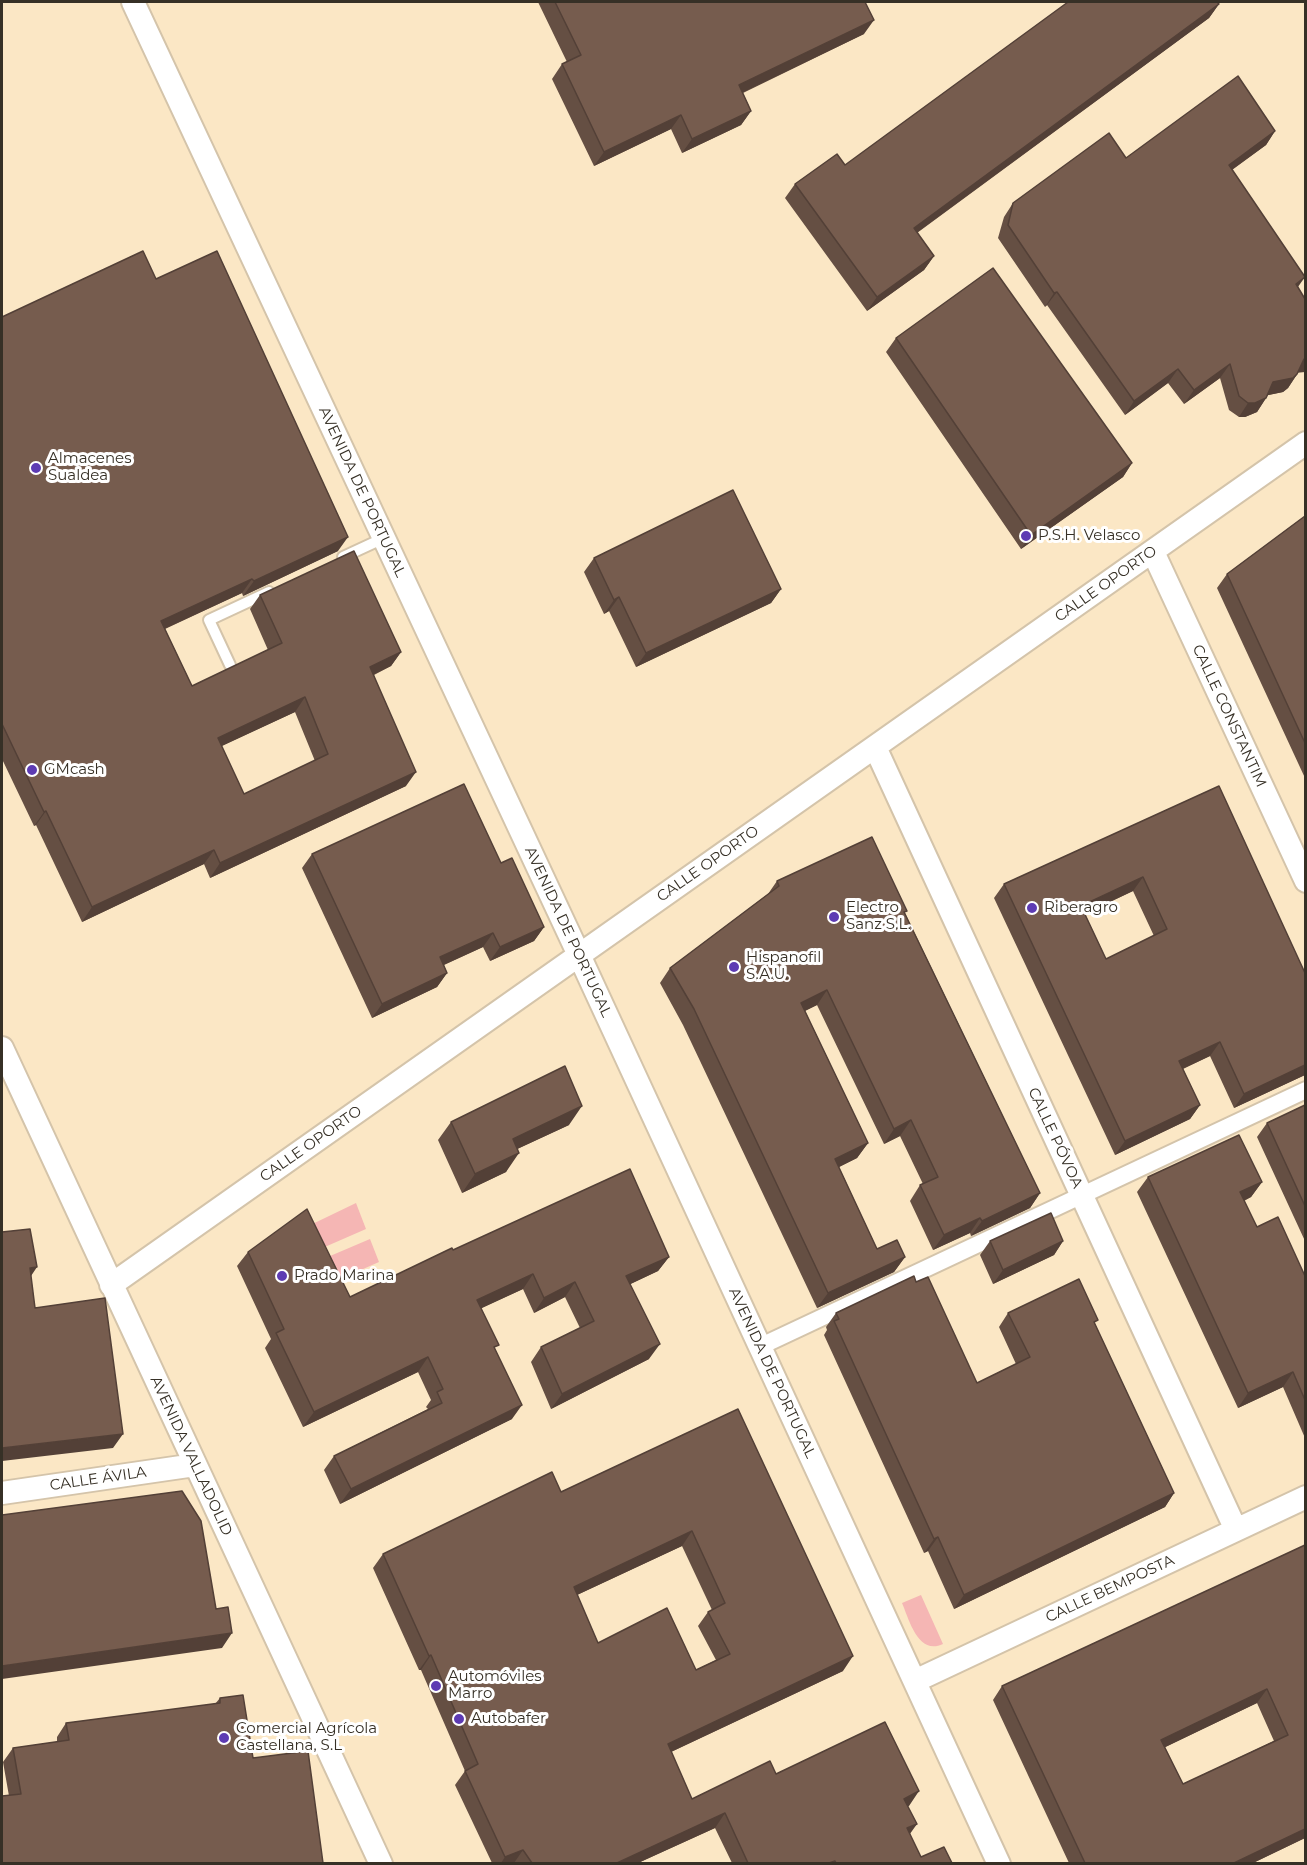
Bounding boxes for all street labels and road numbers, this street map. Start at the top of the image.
street label: AVENIDA DE PORTUGAL [315,404,409,580]
street label: CALLE OPORTO [1052,542,1160,626]
street label: CALLE CONSTANTIM [1188,642,1270,790]
street label: CALLE OPORTO [654,822,762,906]
street label: AVENIDA DE PORTUGAL [521,844,615,1020]
street label: CALLE PÓVOA [1024,1085,1086,1191]
street label: CALLE OPORTO [257,1102,365,1186]
street label: AVENIDA DE PORTUGAL [725,1285,819,1461]
street label: AVENIDA VALLADOLID [146,1373,236,1539]
street label: CALLE ÁVILA [49,1463,147,1495]
street label: CALLE BEMPOSTA [1043,1551,1177,1627]

